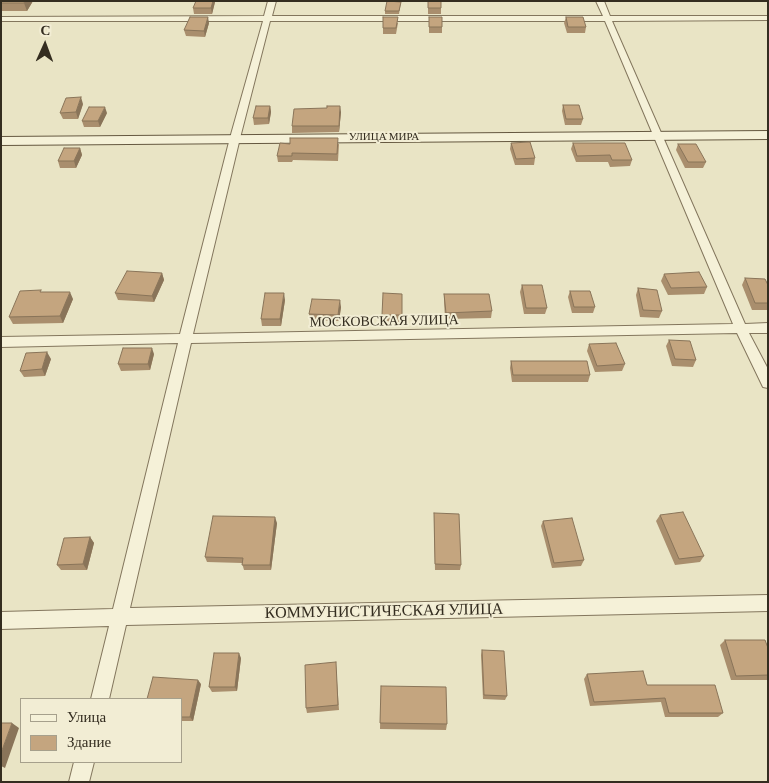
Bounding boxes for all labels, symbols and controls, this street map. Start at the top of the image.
north arrow [20,20,70,70]
text: С [40,22,51,38]
street label: УЛИЦА МИРА [349,130,419,144]
street label: МОСКОВСКАЯ УЛИЦА [309,311,459,331]
street label: КОММУНИСТИЧЕСКАЯ УЛИЦА [265,599,503,623]
legend [20,698,182,763]
text: Улица [67,709,106,725]
text: Здание [67,734,111,750]

